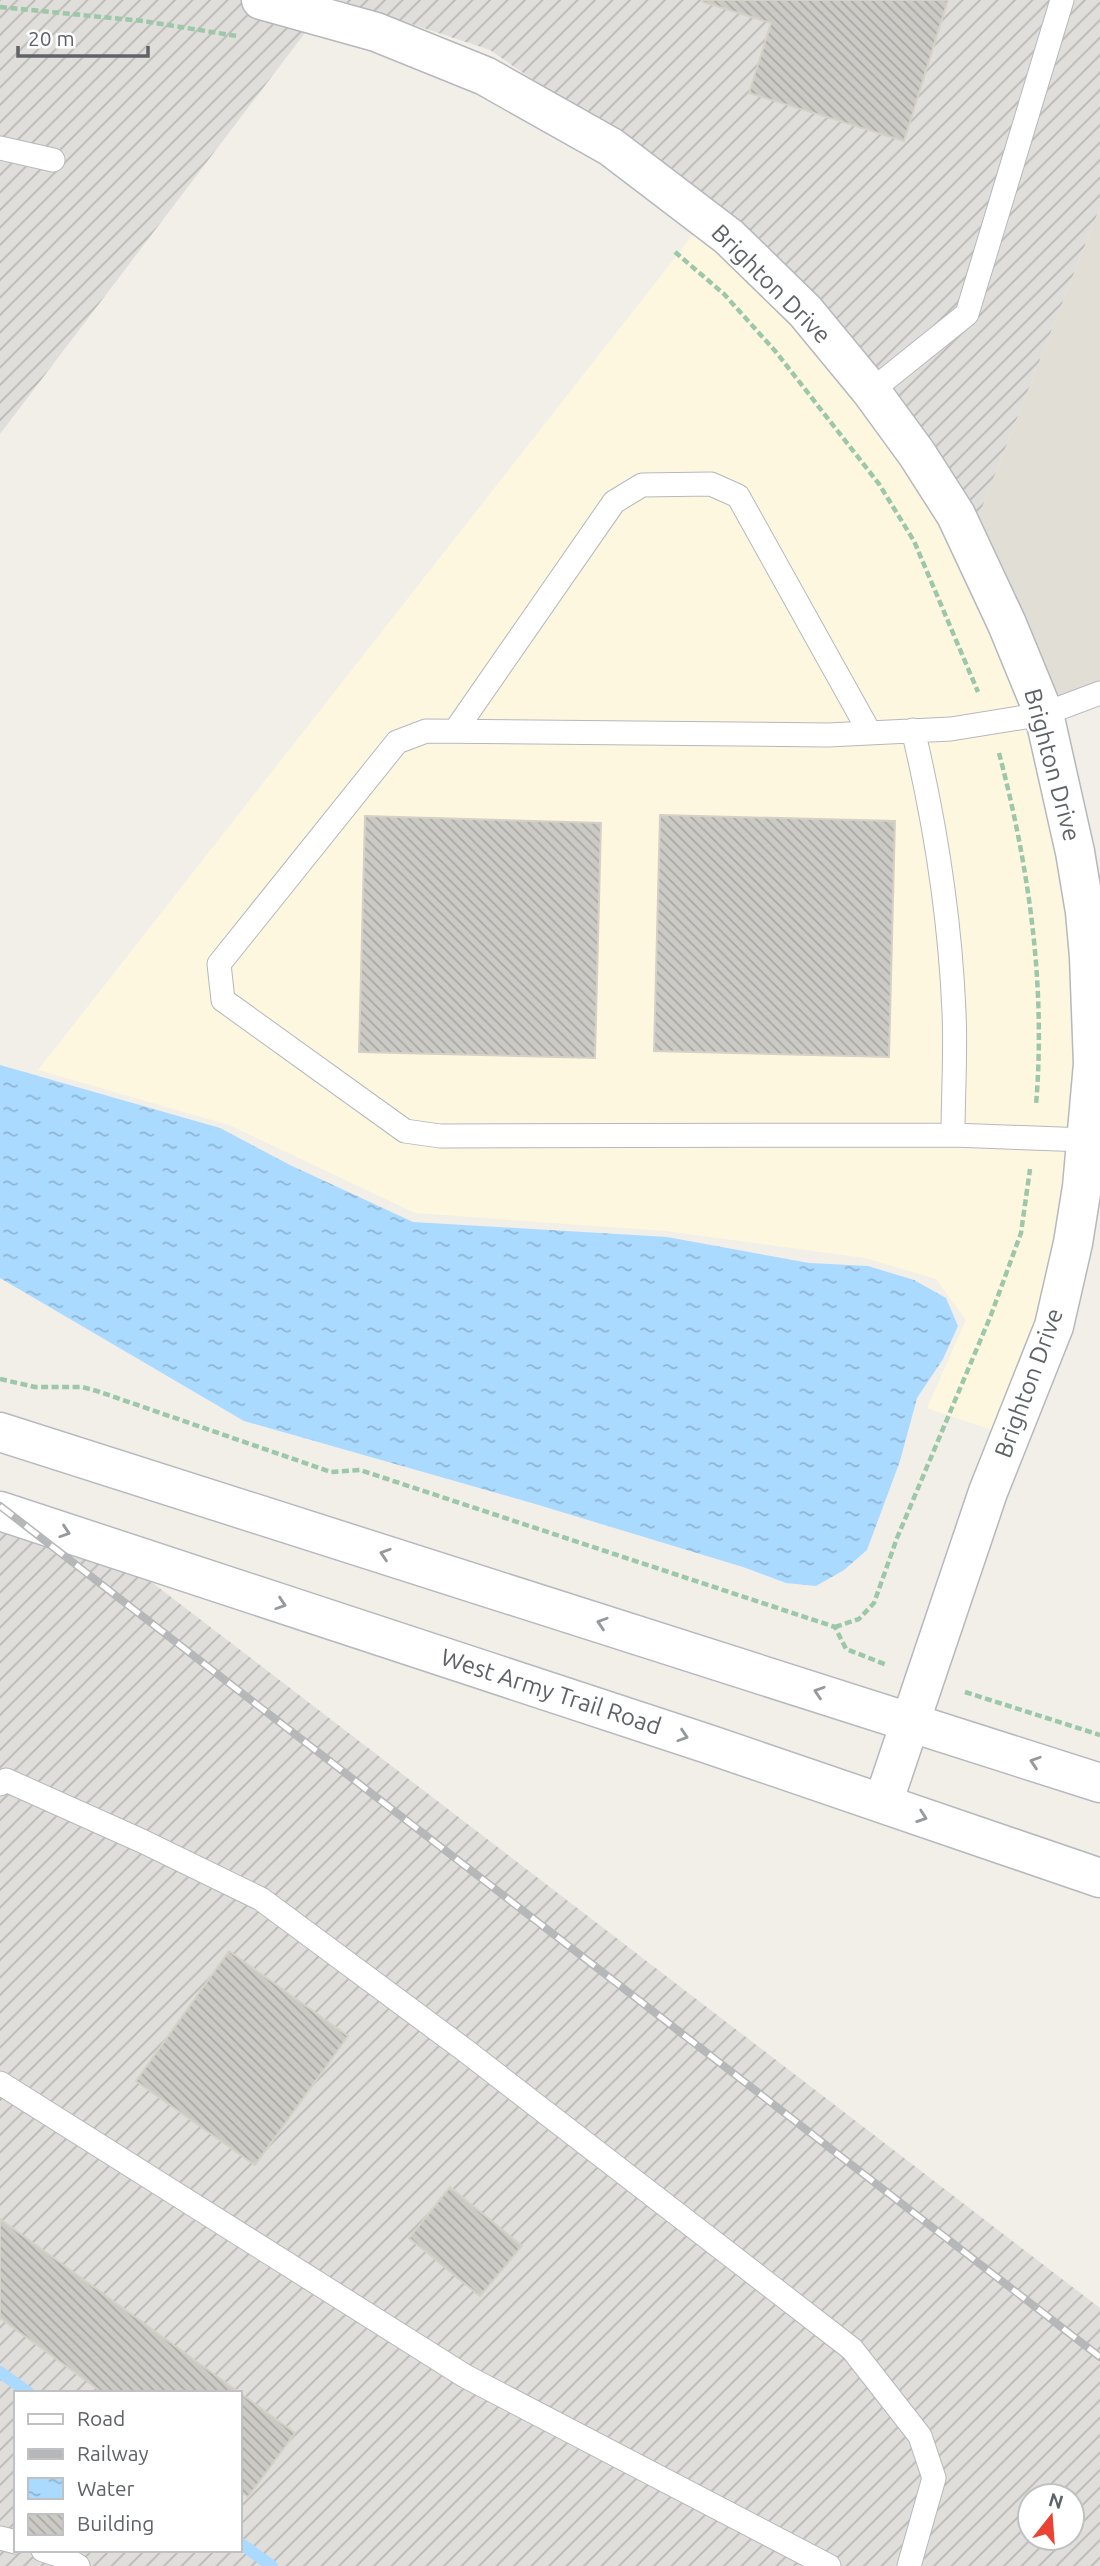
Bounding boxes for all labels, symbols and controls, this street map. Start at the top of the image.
scale bar [18,14,147,58]
text: 20 m [28,26,75,50]
street label: Brighton Drive [706,219,836,349]
street label: Brighton Drive [1019,686,1086,844]
street label: Brighton Drive [989,1304,1068,1461]
one-way arrow [58,1524,70,1539]
one-way arrow [379,1548,391,1563]
one-way arrow [275,1595,287,1610]
one-way arrow [596,1617,608,1632]
street label: West Army Trail Road [438,1643,665,1740]
one-way arrow [813,1686,825,1701]
one-way arrow [676,1728,689,1742]
one-way arrow [1029,1756,1042,1770]
one-way arrow [915,1809,928,1823]
legend [14,2391,242,2552]
text: Road [77,2406,125,2430]
text: Railway [77,2441,149,2465]
text: Water [77,2476,135,2500]
north arrow [1016,2482,1086,2552]
text: N [1046,2488,1066,2513]
text: Building [77,2511,154,2535]

